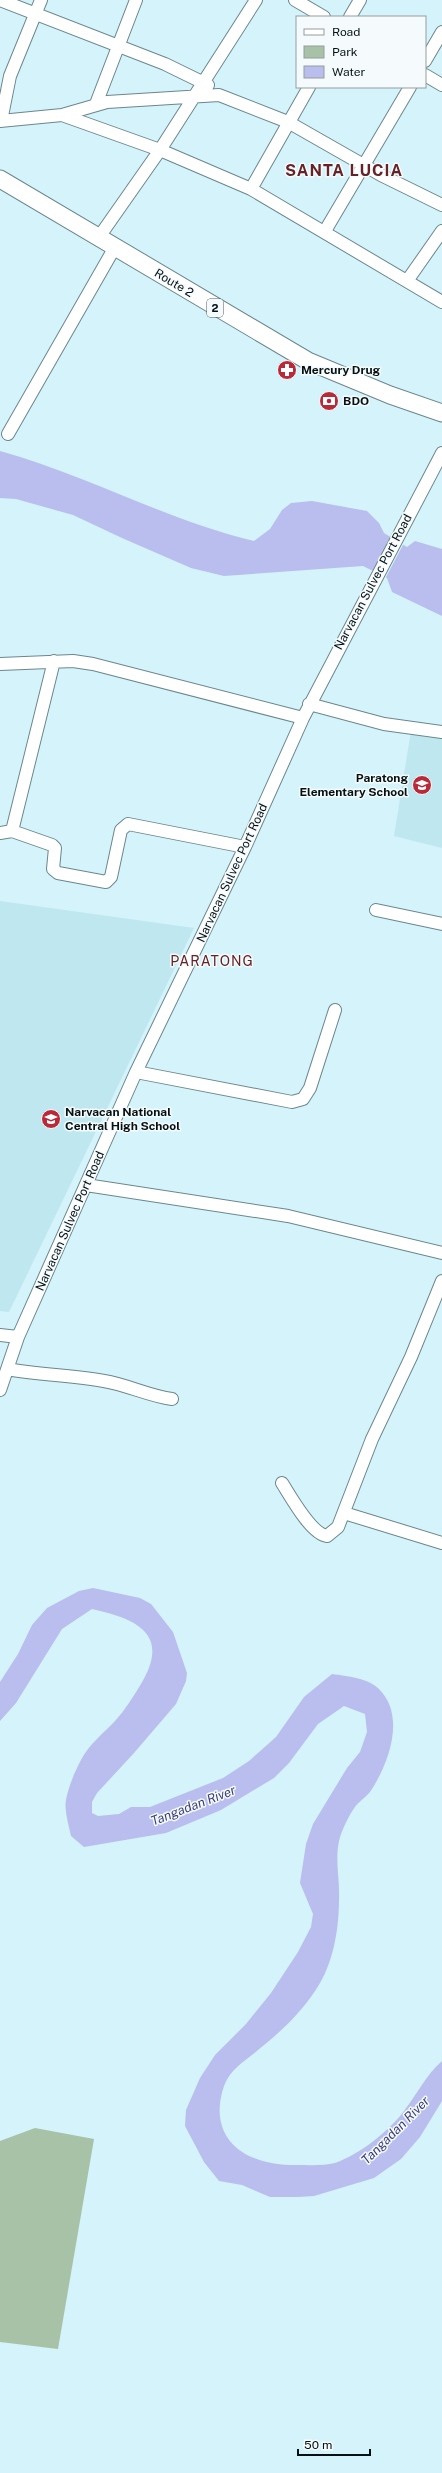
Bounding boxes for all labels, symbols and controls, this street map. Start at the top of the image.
legend [296,16,426,88]
text: Road [332,25,360,39]
text: Park [332,45,358,59]
text: Water [332,65,366,79]
district label: SANTA LUCIA [285,161,403,180]
street label: Route 2 [152,266,196,300]
road number: 2 [207,299,223,317]
pharmacy icon: Mercury Drug [276,359,298,381]
place label: Mercury Drug [301,363,381,377]
bank icon: BDO [318,390,340,412]
place label: BDO [343,394,369,408]
street label: Narvacan Sulvec Port Road [331,512,415,652]
place label: Paratong Elementary School [300,771,408,799]
school or university icon: Paratong Elementary School [411,774,433,796]
street label: Narvacan Sulvec Port Road [194,801,270,945]
district label: PARATONG [170,953,254,969]
place label: Narvacan National Central High School [65,1105,180,1133]
school or university icon: Narvacan National Central High School [40,1108,62,1130]
street label: Narvacan Sulvec Port Road [33,1149,107,1293]
water label: Tangadan River [149,1782,238,1829]
water label: Tangadan River [358,2093,432,2167]
scale bar [298,2431,370,2457]
text: 50 m [304,2438,332,2452]

